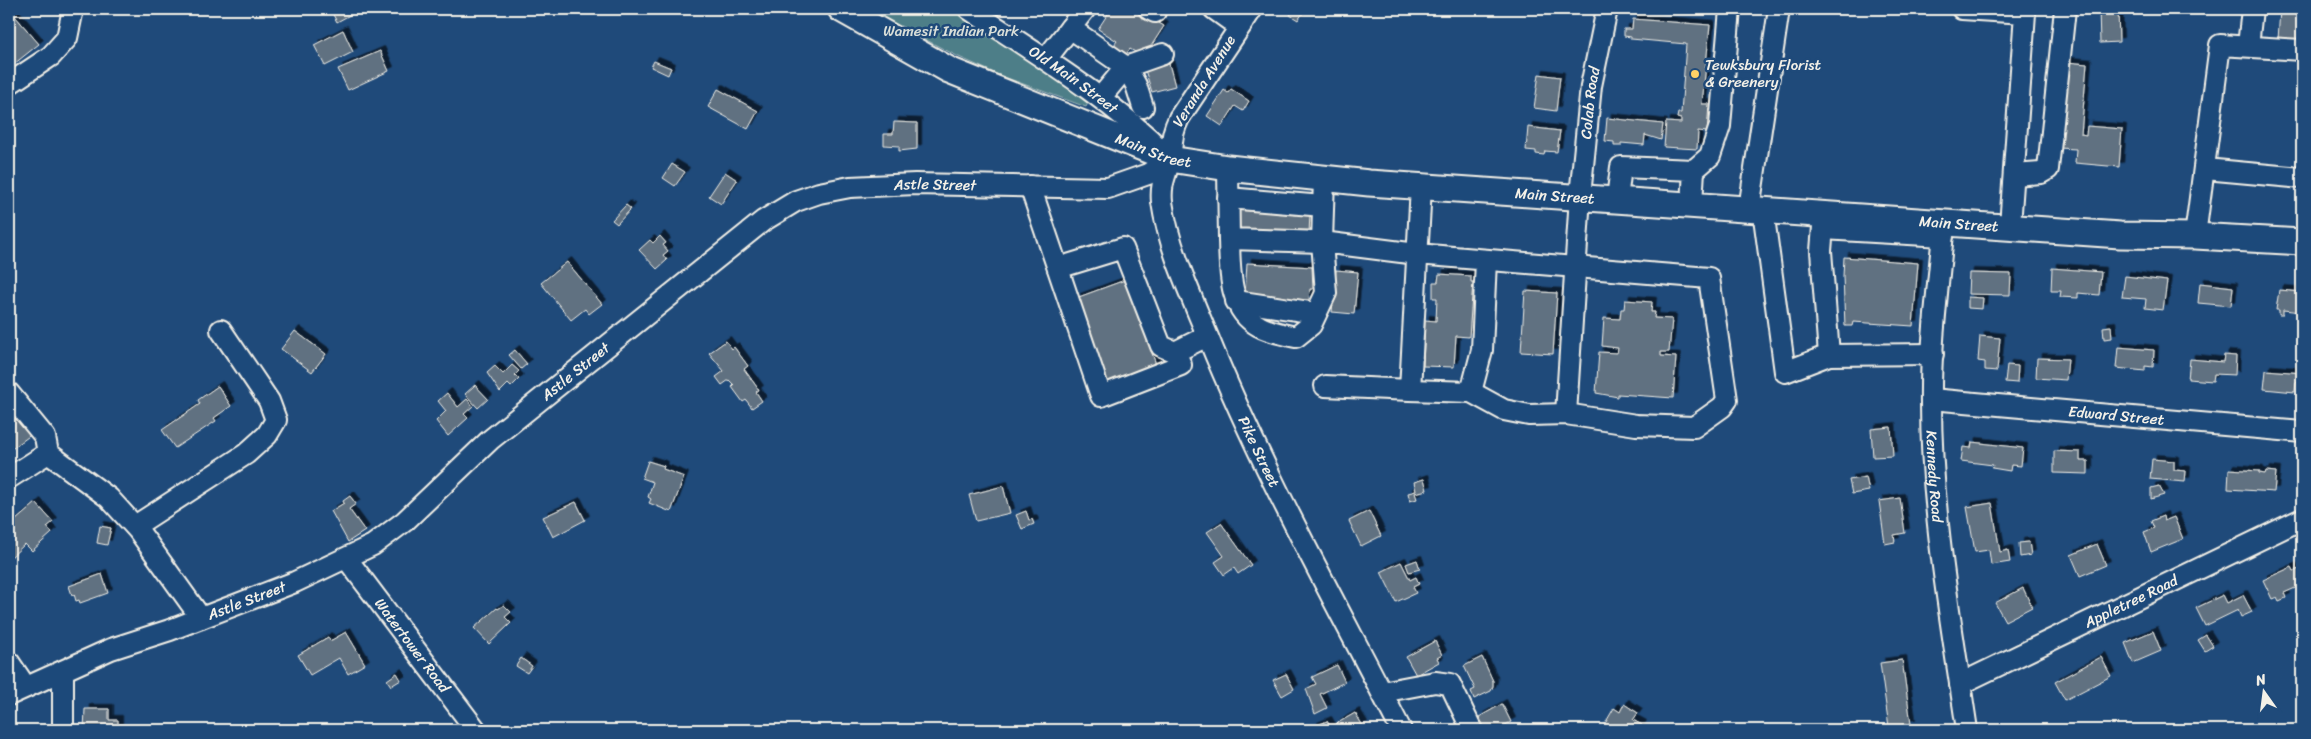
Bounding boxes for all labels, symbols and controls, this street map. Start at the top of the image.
park label: Wamesit Indian Park [883,18,1019,44]
street label: Veranda Avenue [1165,30,1243,132]
street label: Old Main Street [1023,39,1125,121]
place label: Tewksbury Florist & Greenery [1705,52,1822,95]
street label: Colab Road [1573,63,1608,140]
marker: Tewksbury Florist & Greenery [1689,68,1701,80]
street label: Main Street [1111,125,1194,175]
street label: Astle Street [892,171,977,198]
street label: Main Street [1514,180,1596,212]
street label: Main Street [1918,208,2000,240]
street label: Astle Street [534,335,616,408]
street label: Edward Street [2067,398,2166,433]
street label: Pike Street [1231,412,1287,492]
street label: Kennedy Road [1918,430,1951,525]
street label: Appletree Road [2079,567,2183,636]
street label: Astle Street [203,573,291,628]
street label: Watertower Road [368,592,457,699]
north arrow [2238,666,2288,716]
text: N [2252,666,2269,693]

